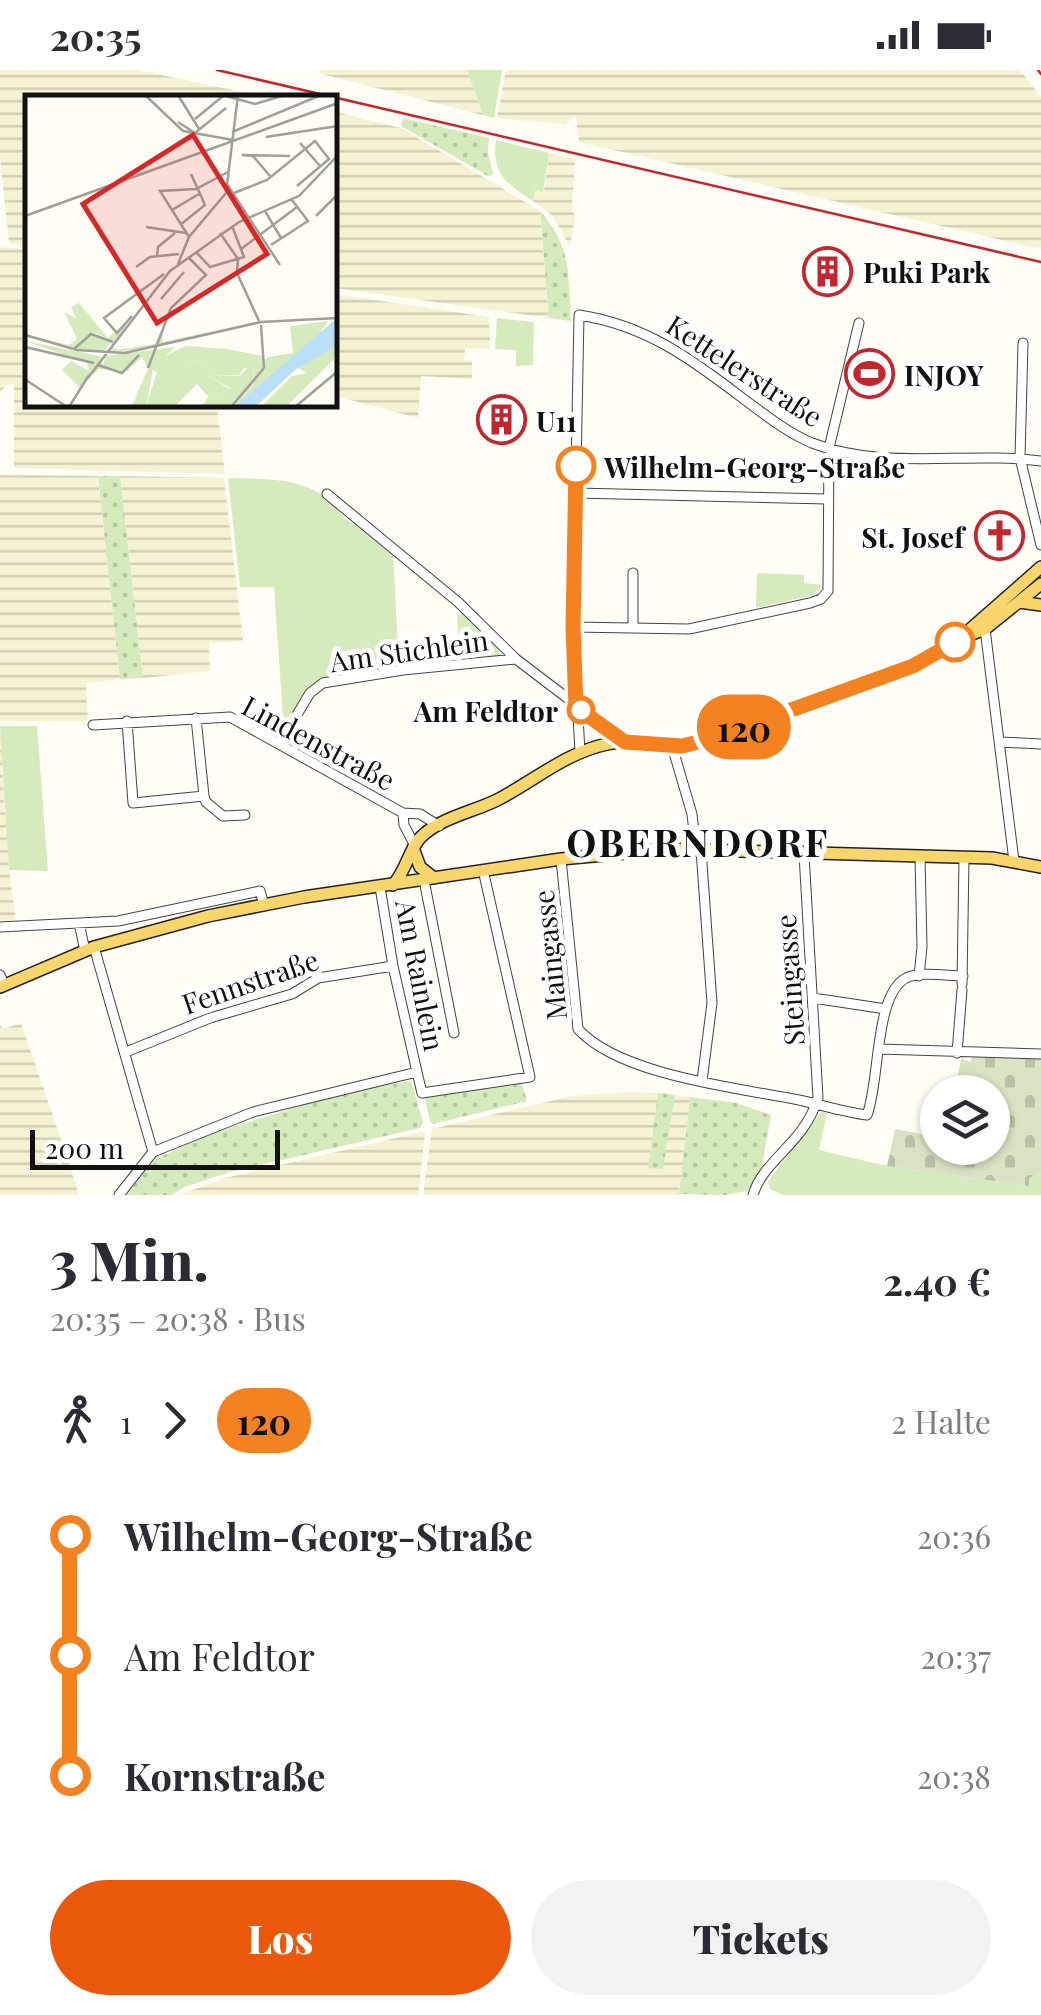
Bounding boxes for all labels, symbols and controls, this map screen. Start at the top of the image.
text: 20:35 [50,10,141,61]
inset map [25,95,338,408]
building icon: Puki Park [802,245,854,297]
place label: Puki Park [863,253,991,290]
street label: Kettelerstraße [660,306,830,434]
sports icon: INJOY [843,348,895,400]
place label: INJOY [904,356,984,393]
building icon: U11 [475,394,527,446]
place label: U11 [536,402,577,439]
marker: Wilhelm-Georg-Straße [557,447,595,485]
place label: Wilhelm-Georg-Straße [603,448,905,485]
church icon: St. Josef [973,510,1025,562]
place label: St. Josef [861,518,967,555]
street label: Am Stichlein [326,621,491,680]
unlabelled marker [936,623,974,661]
street label: Lindenstraße [236,686,402,798]
place label: Am Feldtor [413,692,558,729]
line badge: 120 [686,694,802,760]
marker: Am Feldtor [568,697,594,723]
text: 120 [717,704,771,751]
district label: OBERNDORF [566,816,830,867]
street label: Maingasse [524,888,574,1022]
street label: Am Rainlein [388,895,454,1054]
street label: Steingasse [766,913,812,1047]
street label: Fennstraße [177,940,323,1022]
map controls [920,1075,1010,1165]
button: layers [920,1075,1010,1165]
scale bar [30,1125,280,1170]
text: 200 m [45,1129,124,1166]
text: 3 Min. [50,1221,209,1295]
text: 2.40 € [883,1255,991,1306]
text: 20:35 – 20:38 · Bus [50,1296,306,1339]
icon: walk [50,1393,105,1448]
icon: forward [147,1393,202,1448]
text: 120 [237,1397,291,1444]
text: 1 [120,1399,132,1442]
text: 2 Halte [891,1399,991,1442]
text: Wilhelm-Georg-Straße [124,1510,533,1561]
text: 20:36 [917,1514,991,1557]
text: Am Feldtor [124,1630,315,1681]
text: 20:37 [921,1634,991,1677]
text: Kornstraße [124,1750,326,1801]
text: 20:38 [917,1754,991,1797]
button: Los [50,1880,511,1995]
button: Tickets [531,1880,991,1995]

